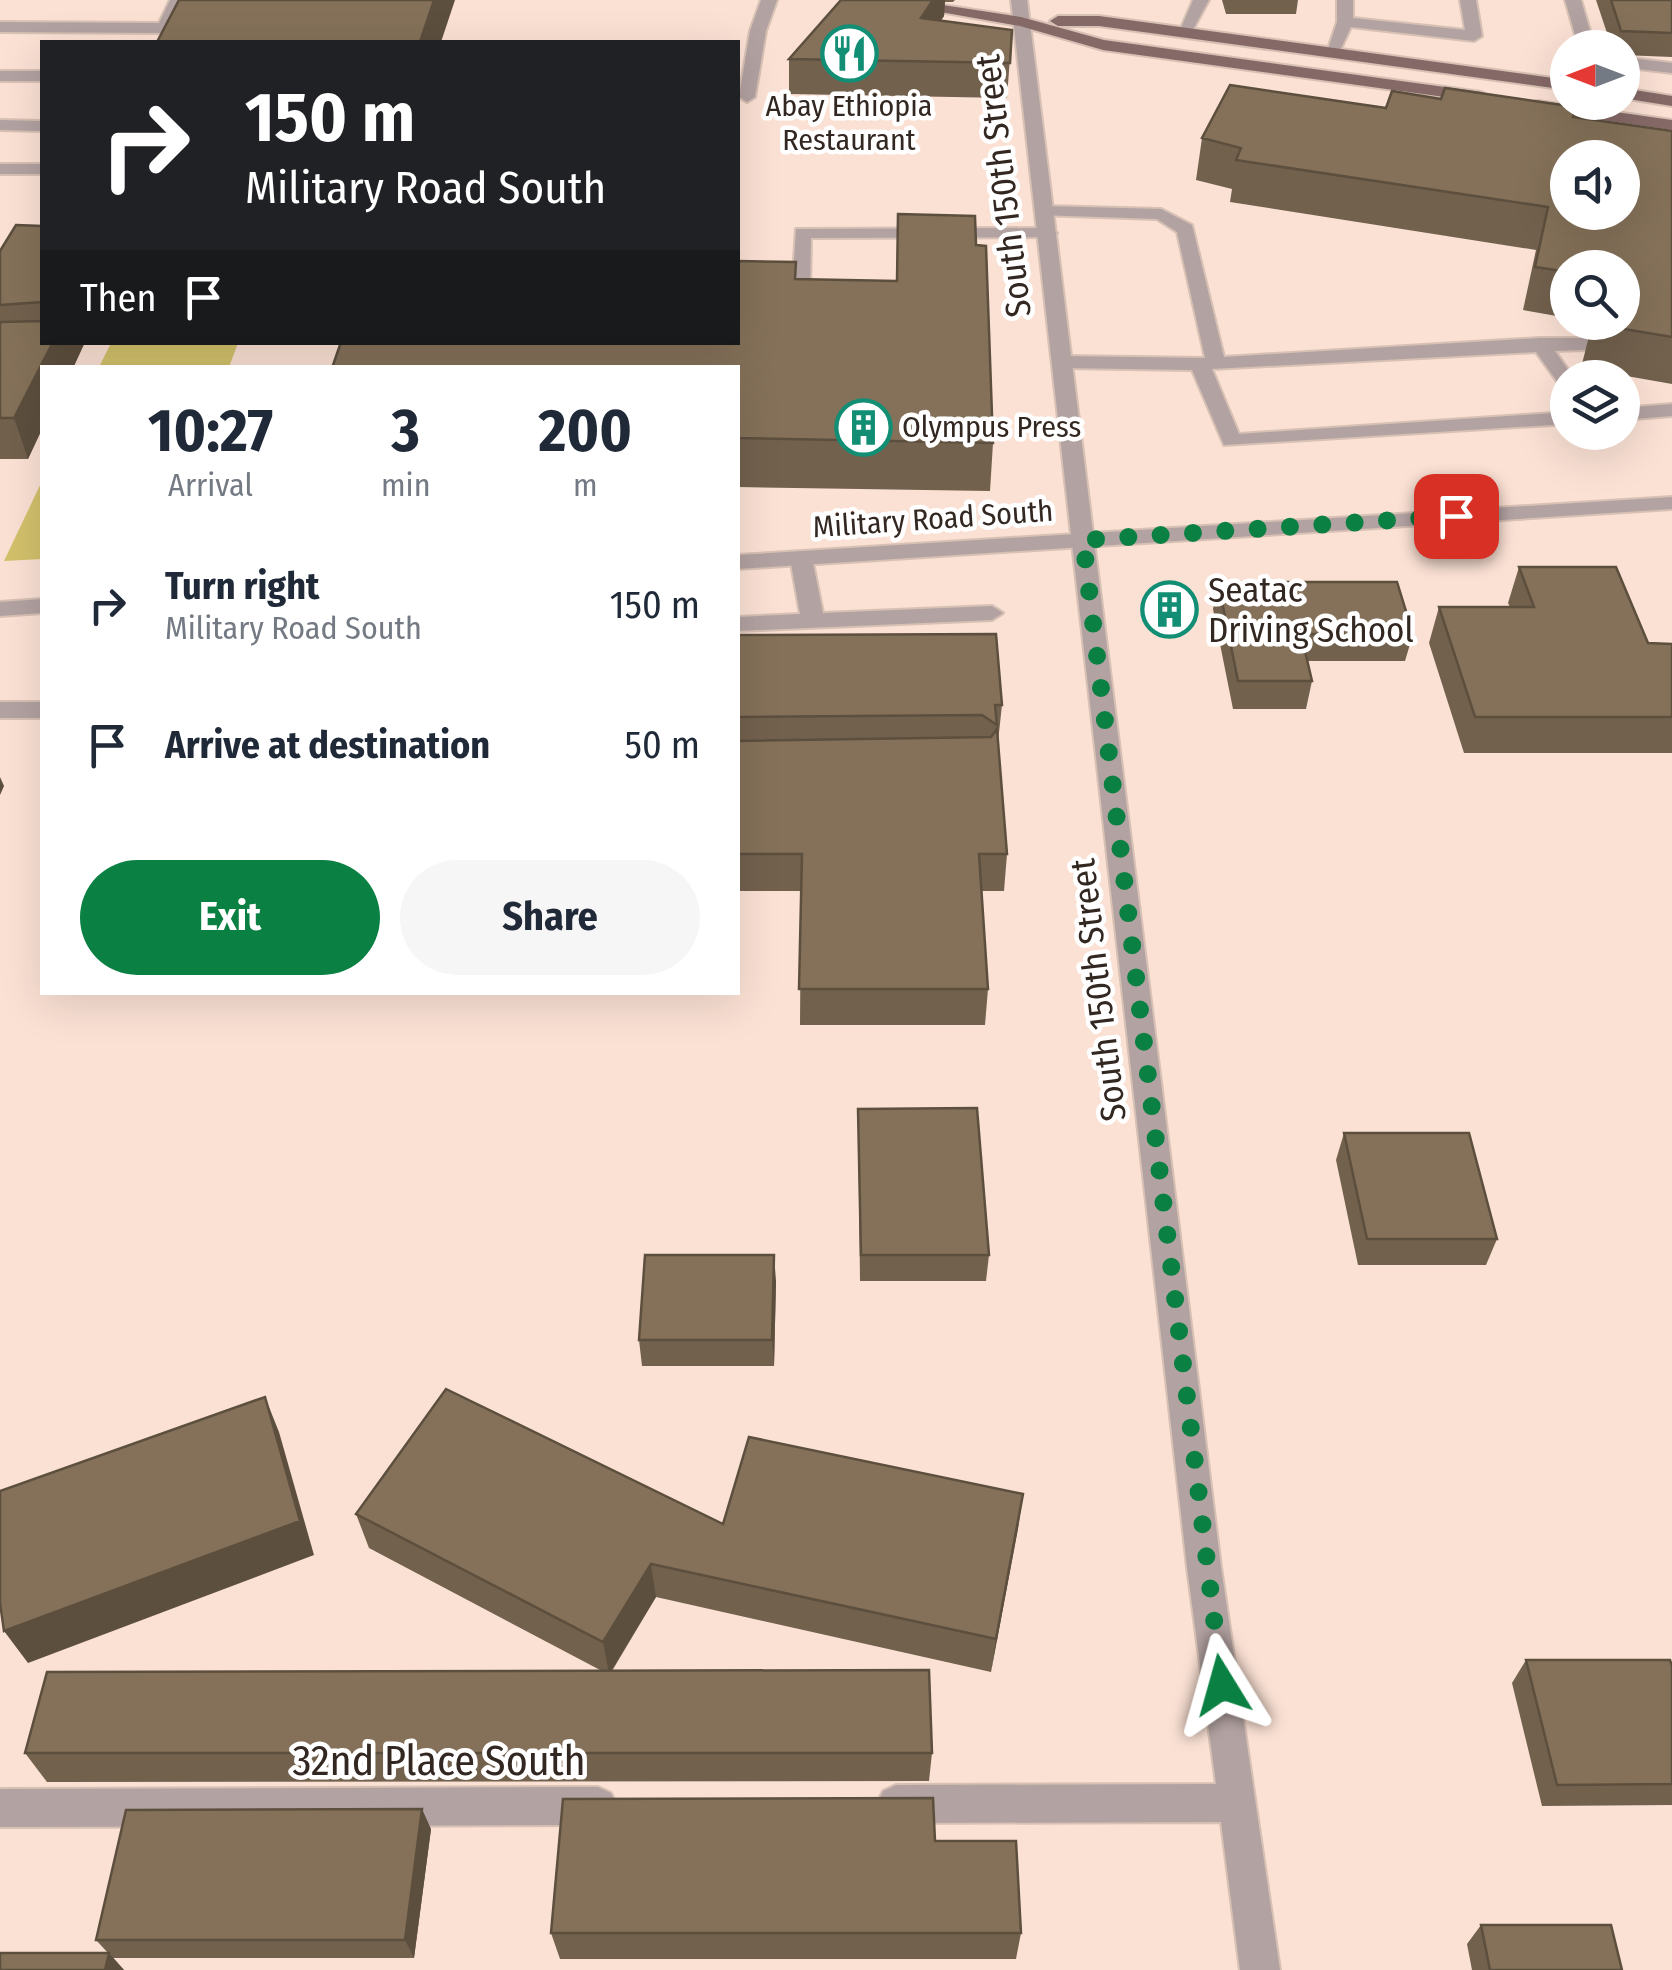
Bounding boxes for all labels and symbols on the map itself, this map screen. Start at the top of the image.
restaurant icon: Abay Ethiopia Restaurant [819,23,879,83]
north arrow [1550,30,1640,120]
street label: South 150th Street [966,52,1040,320]
place label: Abay Ethiopia Restaurant [766,88,932,158]
building icon: Olympus Press [833,397,893,457]
place label: Olympus Press [902,409,1081,445]
pin [1414,474,1499,559]
street label: Military Road South [812,493,1054,545]
place label: Seatac Driving School [1208,569,1414,651]
building icon: Seatac Driving School [1139,580,1199,640]
street label: South 150th Street [1061,856,1135,1124]
position arrow [1170,1633,1274,1737]
street label: 32nd Place South [292,1736,586,1786]

